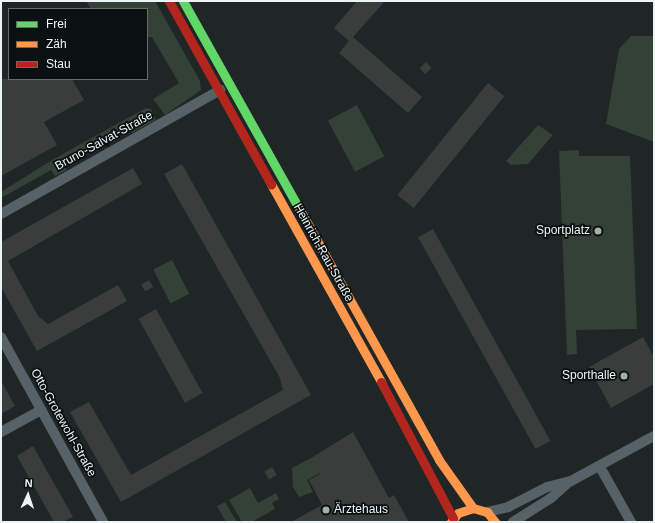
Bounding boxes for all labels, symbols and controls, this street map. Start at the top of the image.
legend [8,8,148,80]
text: Frei [46,17,67,31]
text: Zäh [46,37,67,51]
text: Stau [46,57,71,71]
street label: Bruno-Salvat-Straße [53,108,155,174]
street label: Heinrich-Rau-Straße [290,201,356,305]
place label: Sportplatz [536,224,590,238]
marker: Sportplatz [593,226,603,236]
street label: Otto-Grotewohl-Straße [27,366,99,480]
place label: Sporthalle [562,369,616,383]
marker: Sporthalle [619,371,629,381]
north arrow [8,475,48,515]
text: N [24,477,33,489]
place label: Ärztehaus [334,503,388,517]
marker: Ärztehaus [321,505,331,515]

